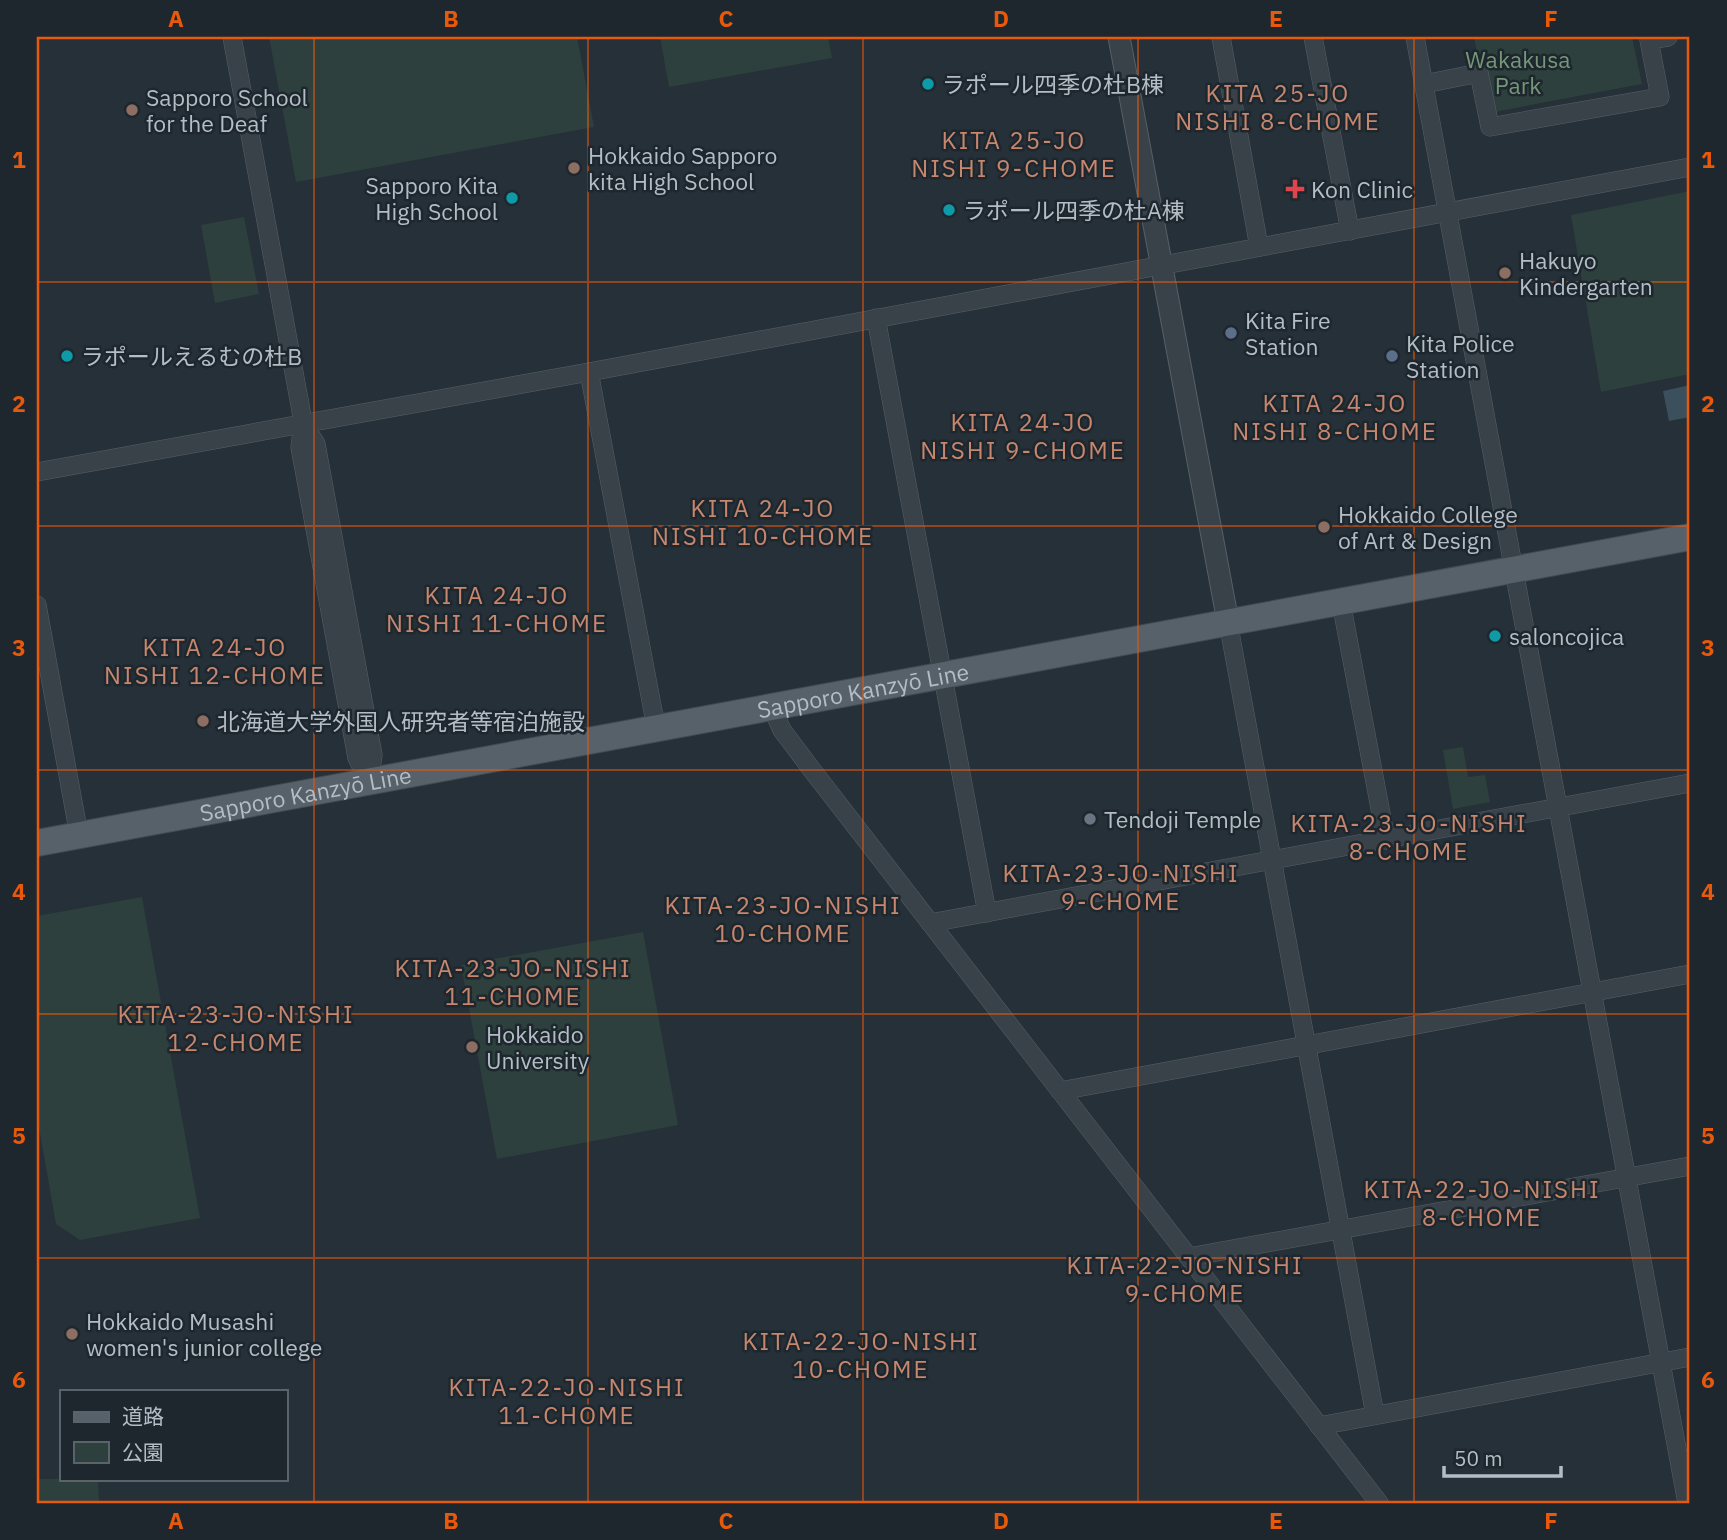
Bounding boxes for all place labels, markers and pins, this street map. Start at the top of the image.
place label: ラポール四季の杜B棟 [942,69,1164,99]
marker: ラポール四季の杜B棟 [920,76,936,92]
place label: Sapporo School for the Deaf [146,82,308,138]
marker: Sapporo School for the Deaf [124,102,140,118]
place label: Hokkaido Sapporo kita High School [588,140,777,196]
marker: Hokkaido Sapporo kita High School [566,160,582,176]
place label: Sapporo Kita High School [365,170,498,226]
place label: Kon Clinic [1311,174,1413,204]
marker: Kon Clinic [1285,179,1305,199]
marker: Sapporo Kita High School [504,190,520,206]
place label: ラポール四季の杜A棟 [963,195,1185,225]
marker: ラポール四季の杜A棟 [941,202,957,218]
place label: Hakuyo Kindergarten [1519,245,1653,301]
marker: Hakuyo Kindergarten [1497,265,1513,281]
place label: Kita Fire Station [1245,305,1331,361]
marker: Kita Fire Station [1223,325,1239,341]
place label: Kita Police Station [1406,328,1515,384]
place label: ラポールえるむの杜B [81,341,302,371]
marker: ラポールえるむの杜B [59,348,75,364]
marker: Kita Police Station [1384,348,1400,364]
place label: Hokkaido College of Art & Design [1338,499,1518,555]
marker: Hokkaido College of Art & Design [1316,519,1332,535]
place label: saloncojica [1509,621,1624,651]
marker: saloncojica [1487,628,1503,644]
place label: 北海道大学外国人研究者等宿泊施設 [217,706,585,736]
marker: 北海道大学外国人研究者等宿泊施設 [195,713,211,729]
place label: Tendoji Temple [1104,804,1261,834]
marker: Tendoji Temple [1082,811,1098,827]
place label: Hokkaido University [486,1019,590,1075]
marker: Hokkaido University [464,1039,480,1055]
place label: Hokkaido Musashi women's junior college [86,1306,322,1362]
marker: Hokkaido Musashi women's junior college [64,1326,80,1342]

